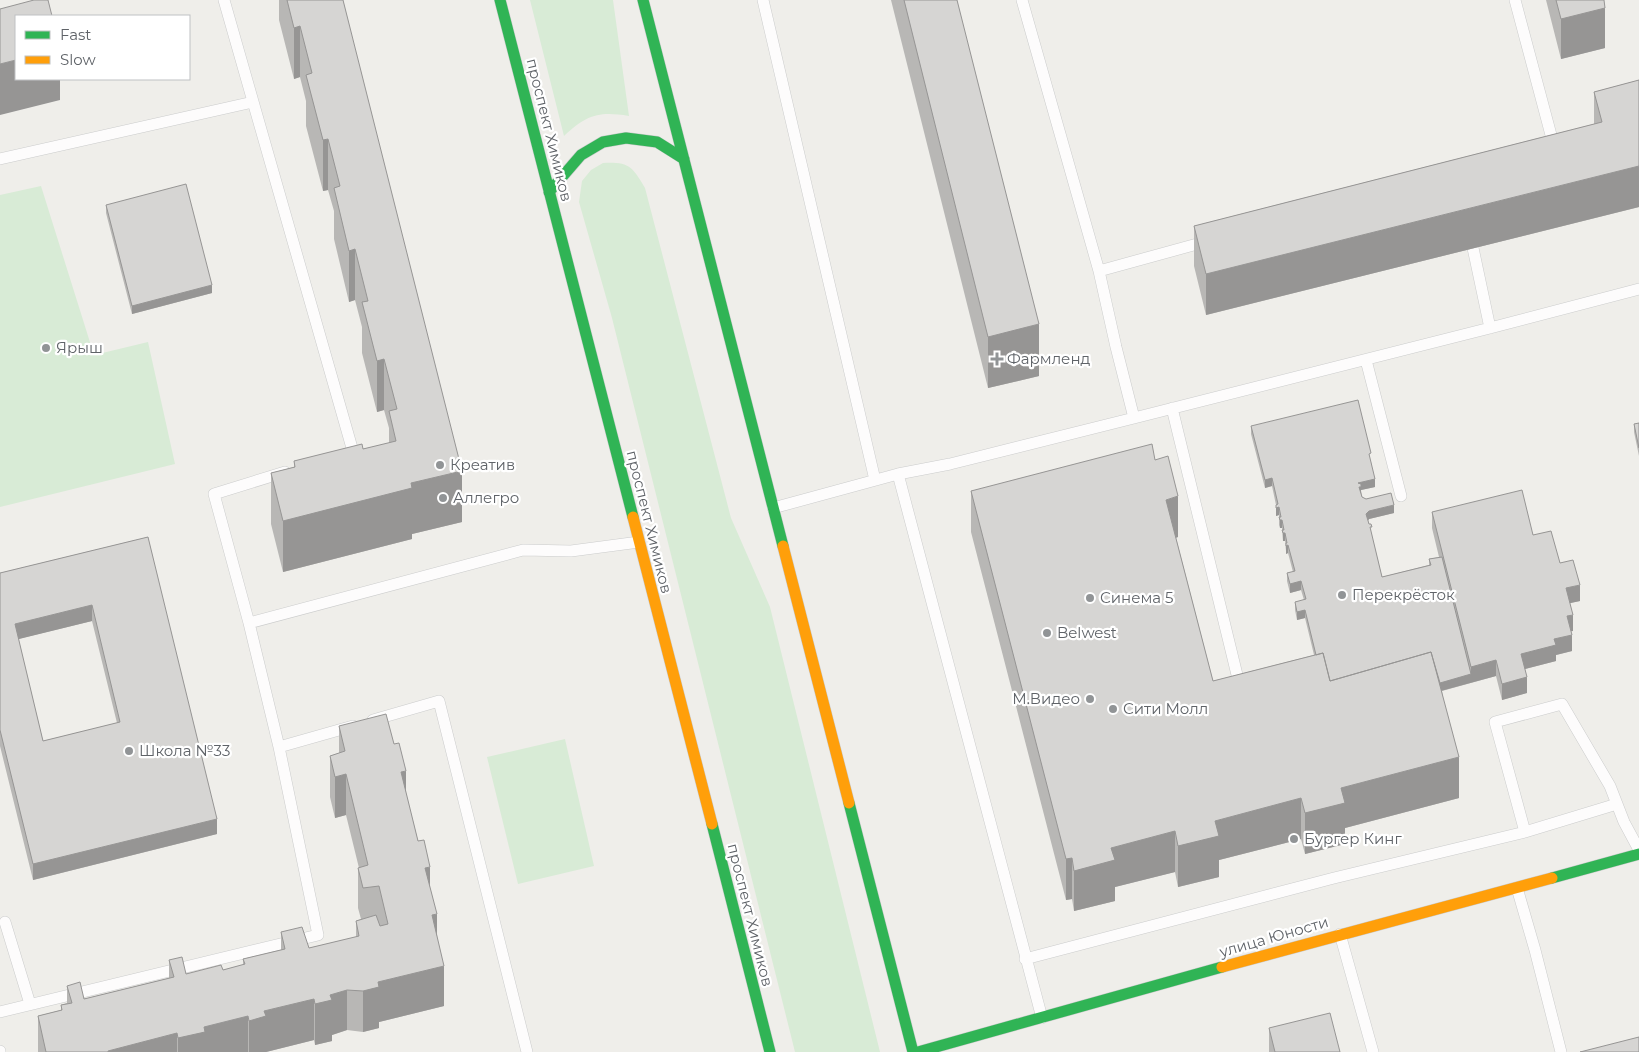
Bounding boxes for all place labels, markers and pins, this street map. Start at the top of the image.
place label: Ярыш [56,338,103,357]
marker: Ярыш [40,342,52,354]
place label: Фармленд [1007,349,1091,368]
marker: Фармленд [991,353,1003,365]
place label: Креатив [450,455,515,474]
marker: Креатив [434,459,446,471]
place label: Аллегро [453,488,519,507]
marker: Аллегро [437,492,449,504]
place label: Перекрёсток [1352,585,1455,604]
place label: Синема 5 [1100,588,1173,607]
marker: Перекрёсток [1336,589,1348,601]
marker: Синема 5 [1084,592,1096,604]
place label: Belwest [1057,623,1117,642]
marker: Belwest [1041,627,1053,639]
place label: М.Видео [1012,689,1080,708]
marker: М.Видео [1084,693,1096,705]
place label: Сити Молл [1123,699,1208,718]
marker: Сити Молл [1107,703,1119,715]
place label: Школа №33 [139,741,230,760]
marker: Школа №33 [123,745,135,757]
place label: Бургер Кинг [1304,829,1402,848]
marker: Бургер Кинг [1288,833,1300,845]

